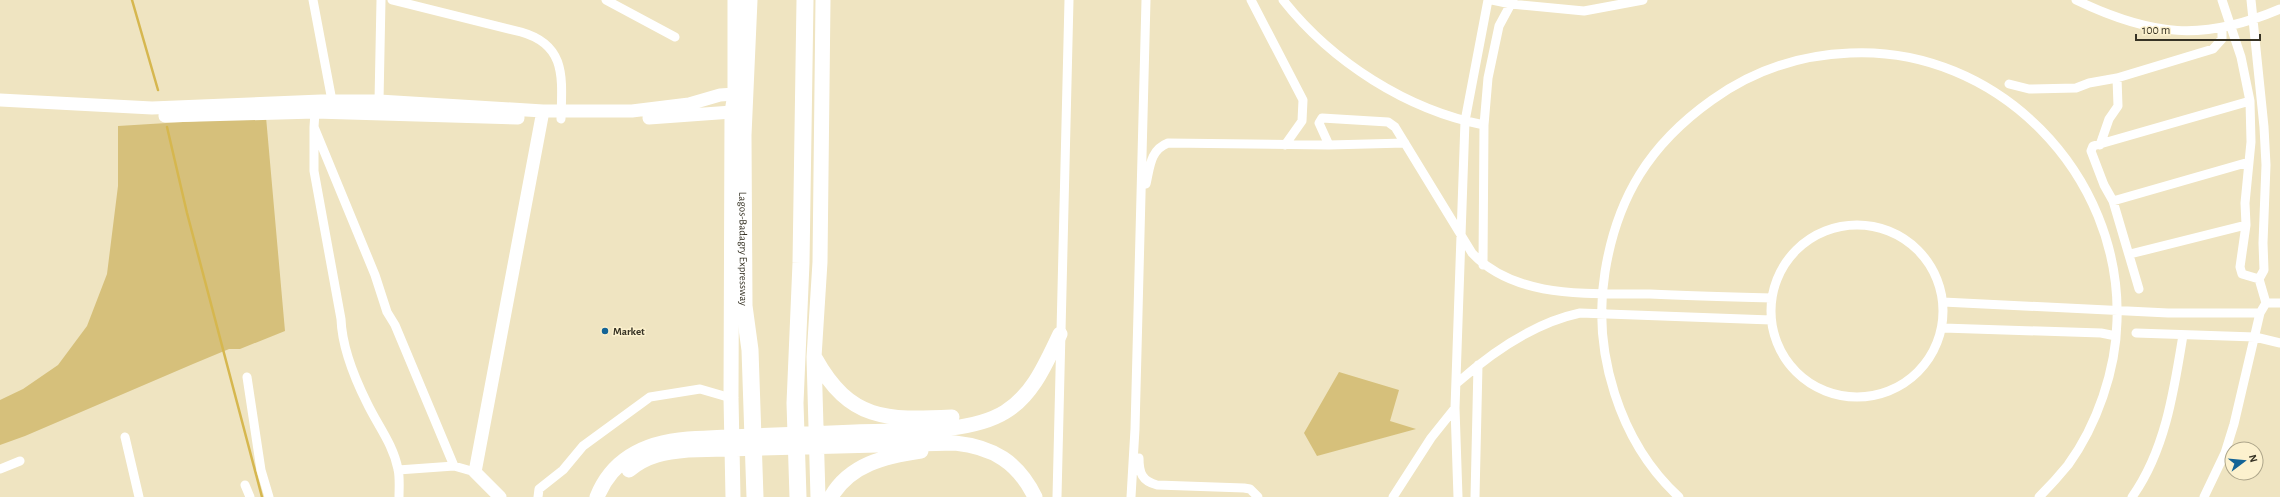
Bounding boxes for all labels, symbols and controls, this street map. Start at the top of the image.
scale bar [2136,16,2260,42]
text: 100 m [2142,24,2170,36]
street label: Lagos-Badagry Expressway [737,192,749,306]
marker: Market [600,326,610,336]
place label: Market [613,326,645,337]
north arrow [2224,441,2264,481]
text: N [2247,453,2259,464]

